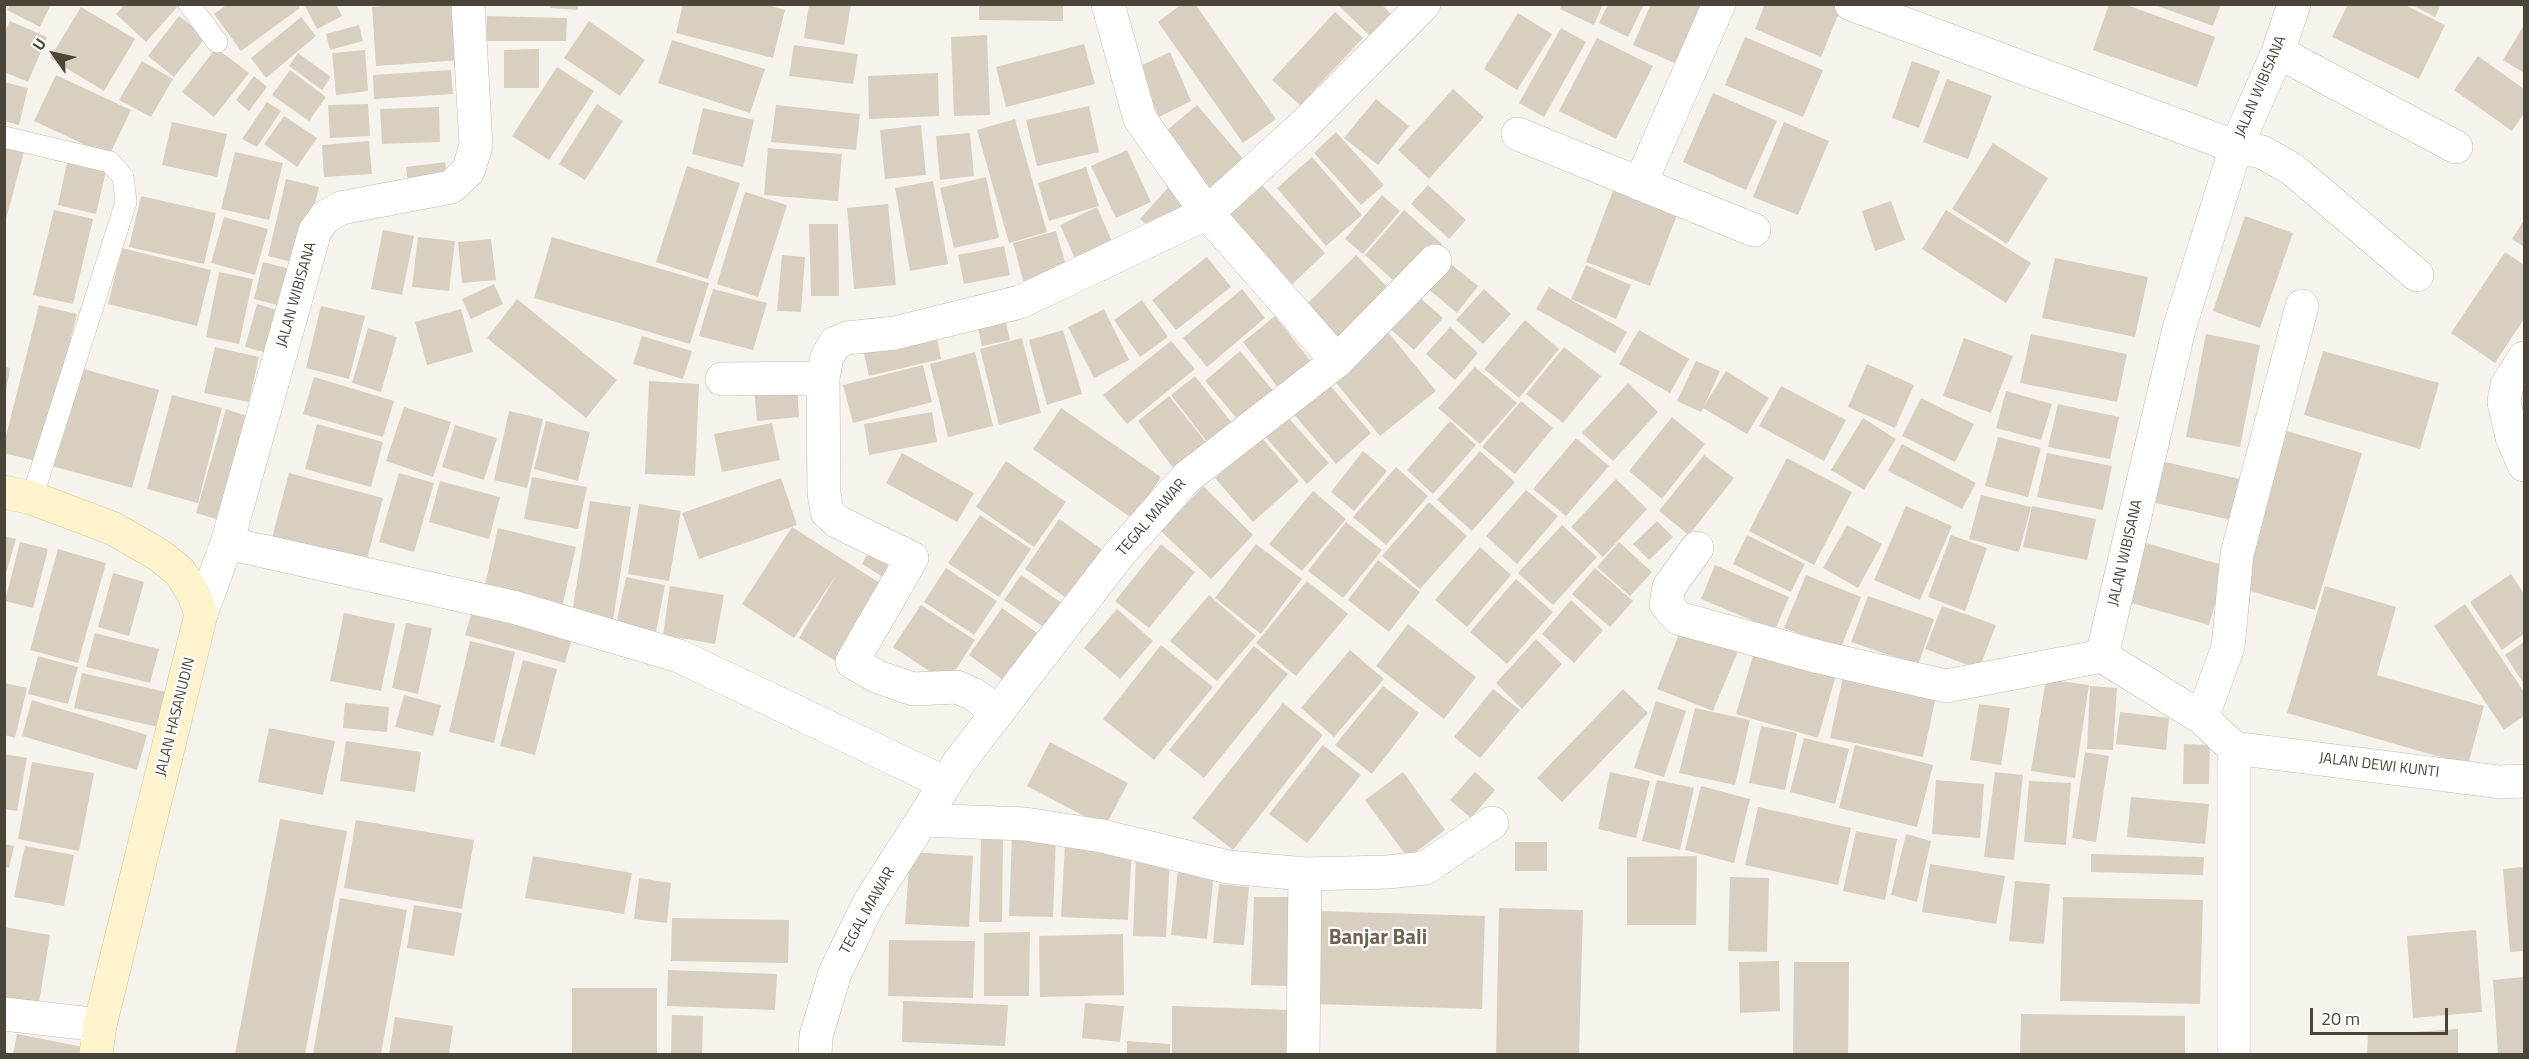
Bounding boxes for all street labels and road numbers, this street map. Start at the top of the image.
street label: JALAN WIBISANA [2231,33,2291,141]
street label: JALAN WIBISANA [273,240,321,350]
street label: TEGAL MAWAR [1113,475,1191,561]
street label: JALAN WIBISANA [2105,498,2147,608]
street label: JALAN HASANUDIN [153,656,199,778]
street label: JALAN DEWI KUNTI [2318,750,2440,782]
street label: TEGAL MAWAR [837,864,899,958]

